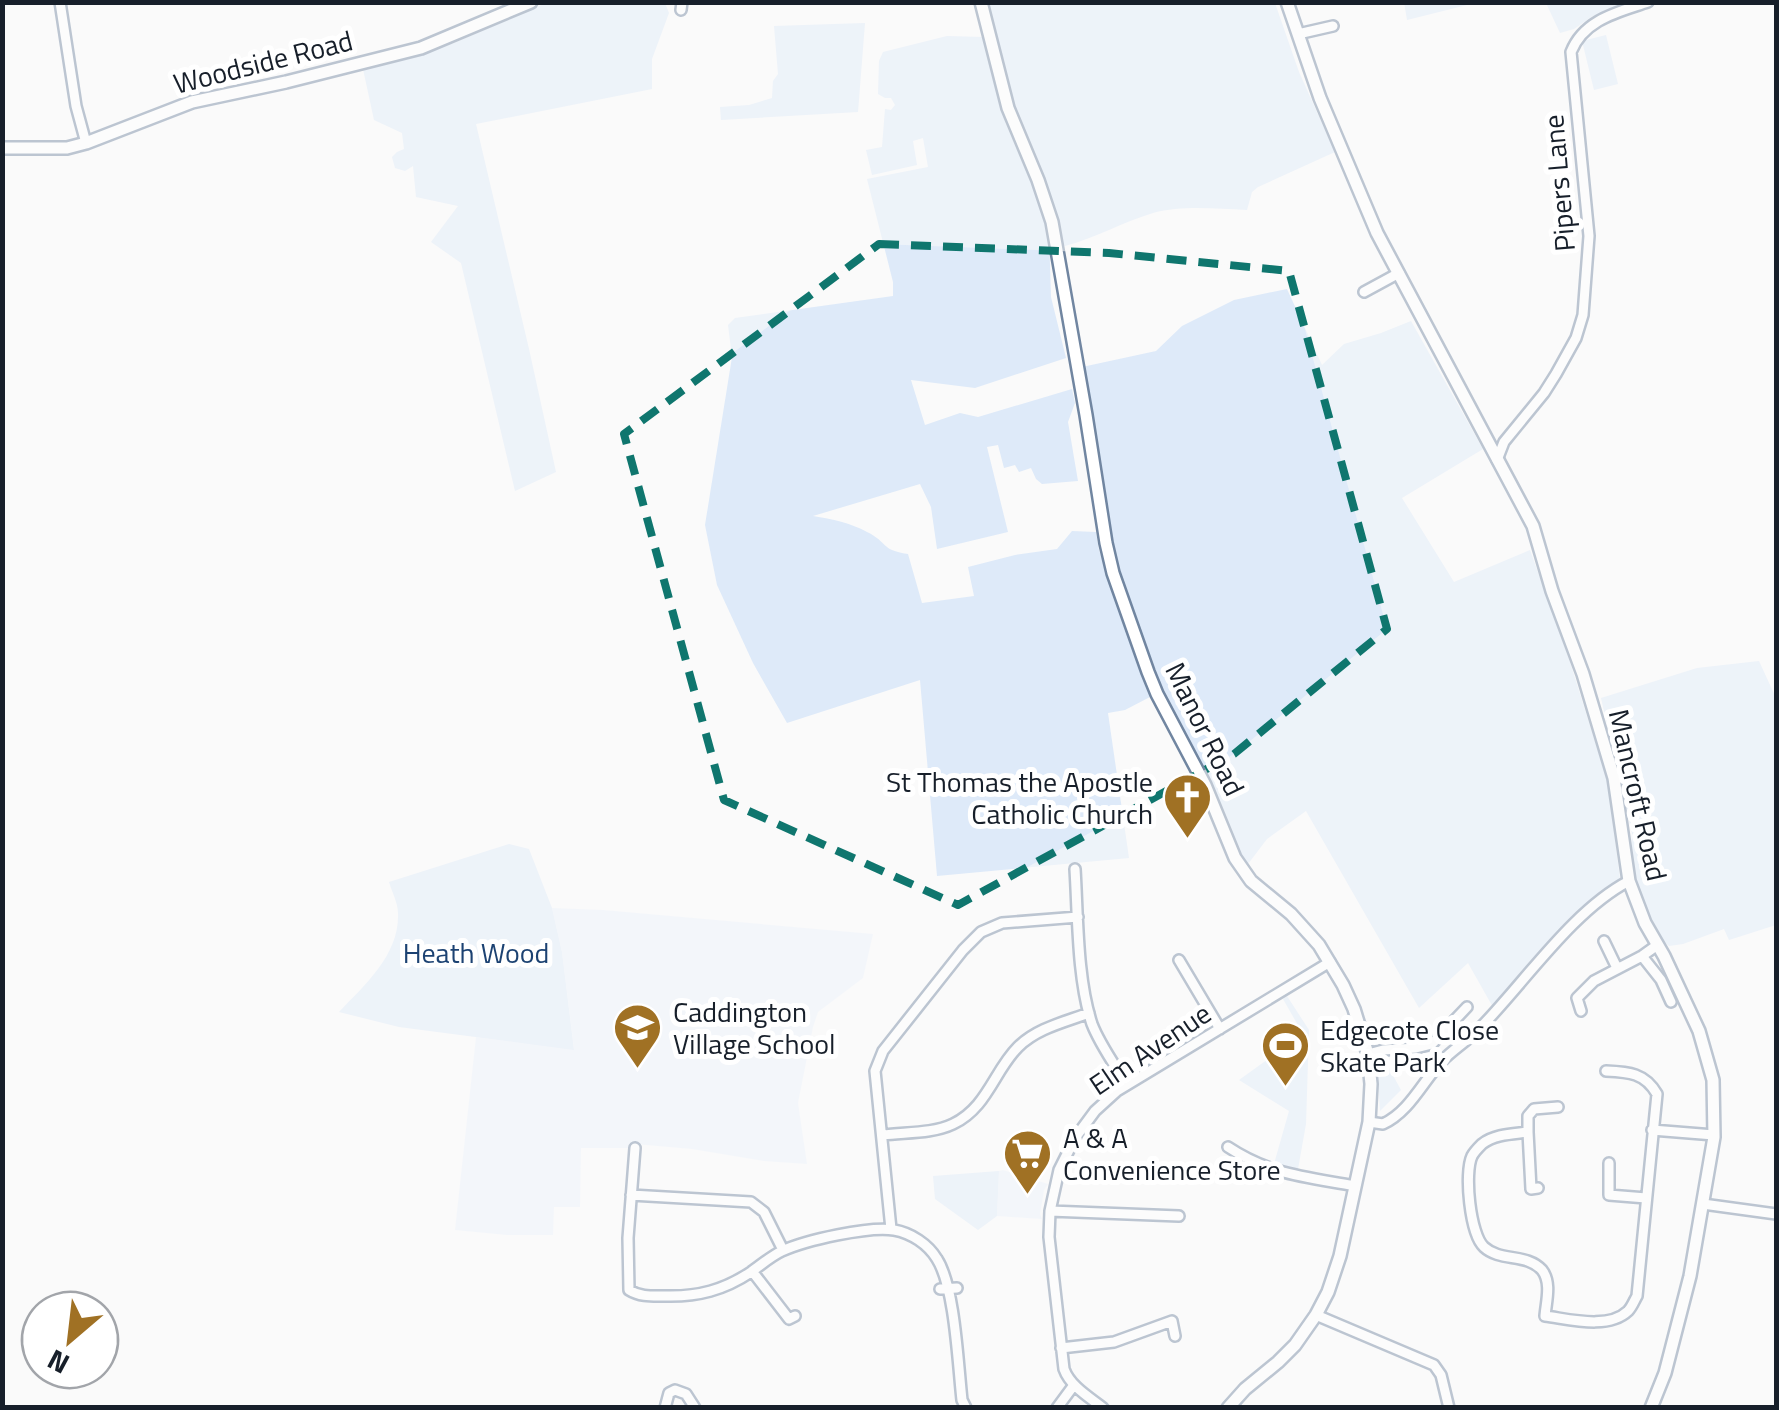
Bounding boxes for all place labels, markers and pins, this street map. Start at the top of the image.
place label: St Thomas the Apostle Catholic Church [886,760,1153,835]
church icon: St Thomas the Apostle Catholic Church [1162,772,1214,840]
place label: Caddington Village School [673,990,836,1065]
school or university icon: Caddington Village School [612,1002,664,1070]
place label: Edgecote Close Skate Park [1320,1008,1499,1083]
sports icon: Edgecote Close Skate Park [1259,1020,1311,1088]
place label: A & A Convenience Store [1063,1116,1281,1191]
supermarket icon: A & A Convenience Store [1002,1128,1054,1196]

